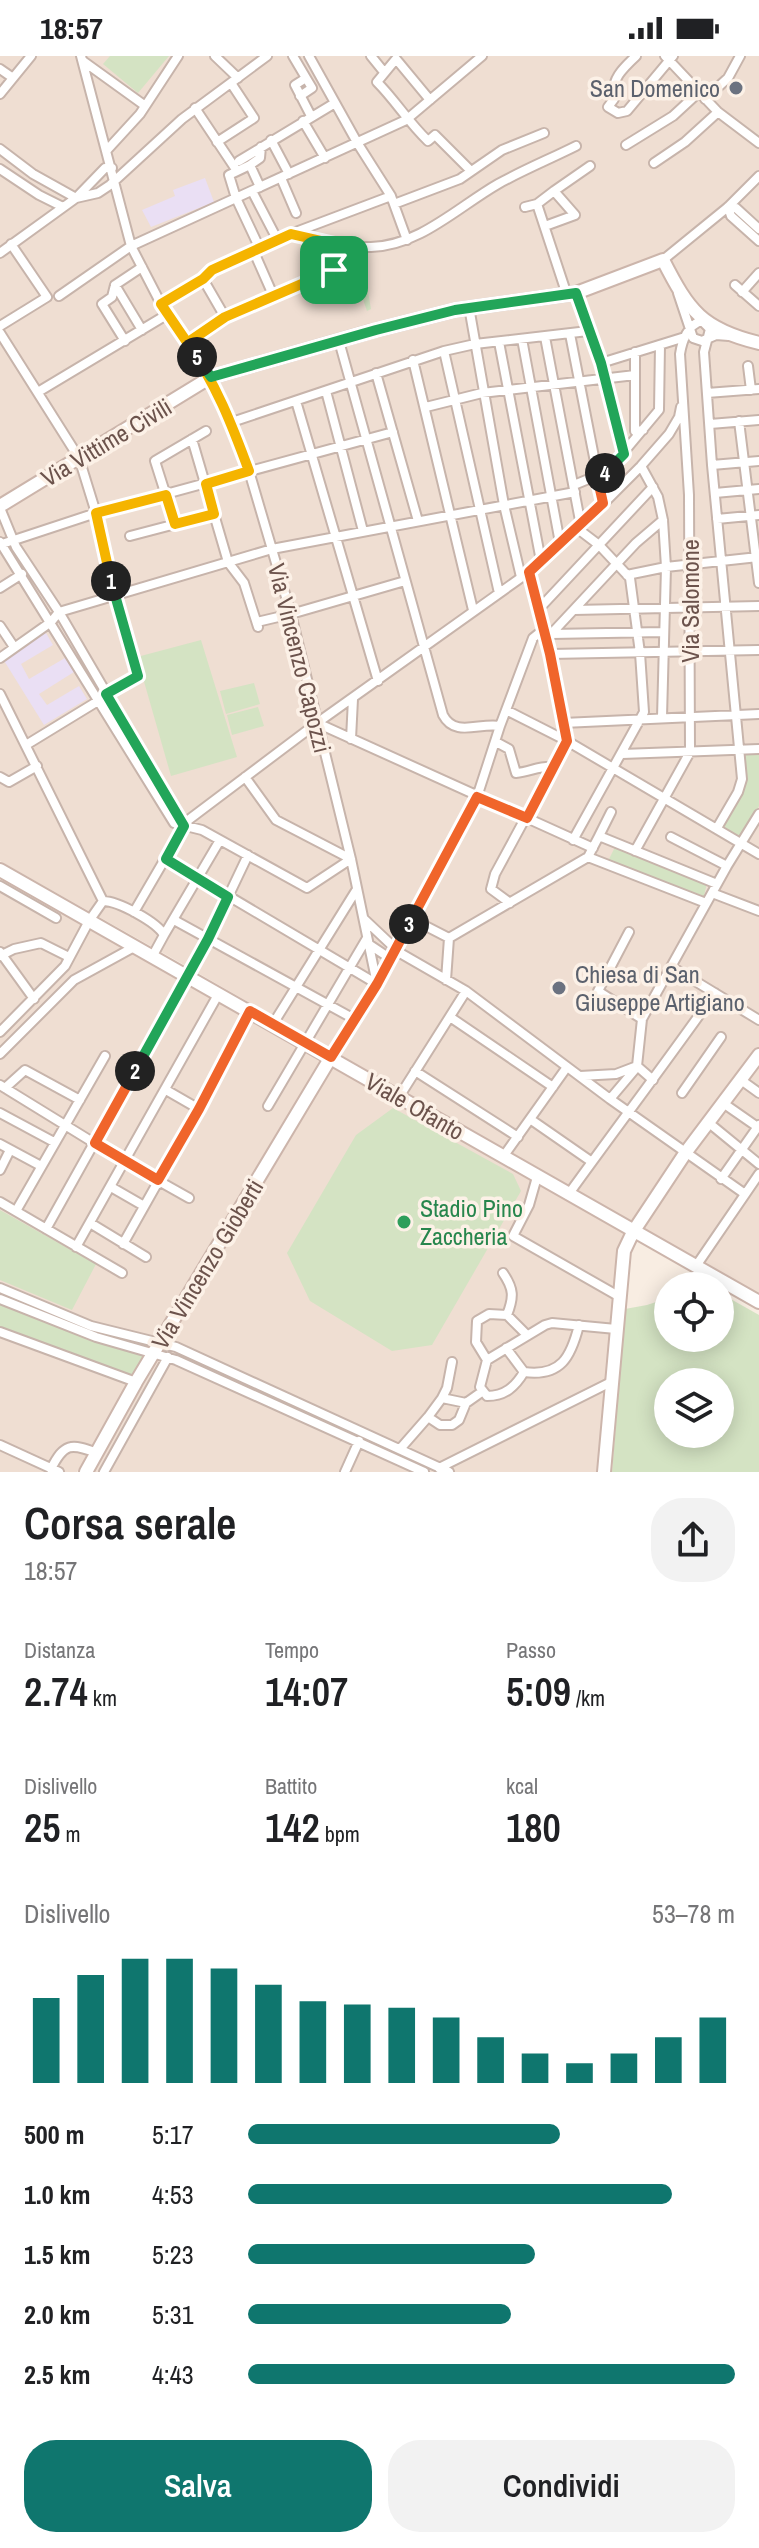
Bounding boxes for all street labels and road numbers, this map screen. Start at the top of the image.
street label: Via Vittime Civili [35,390,177,494]
street label: Via Salomone [674,539,706,663]
street label: Via Vincenzo Capozzi [261,560,339,756]
street label: Viale Ofanto [360,1065,470,1147]
street label: Via Vincenzo Gioberti [144,1173,270,1355]

